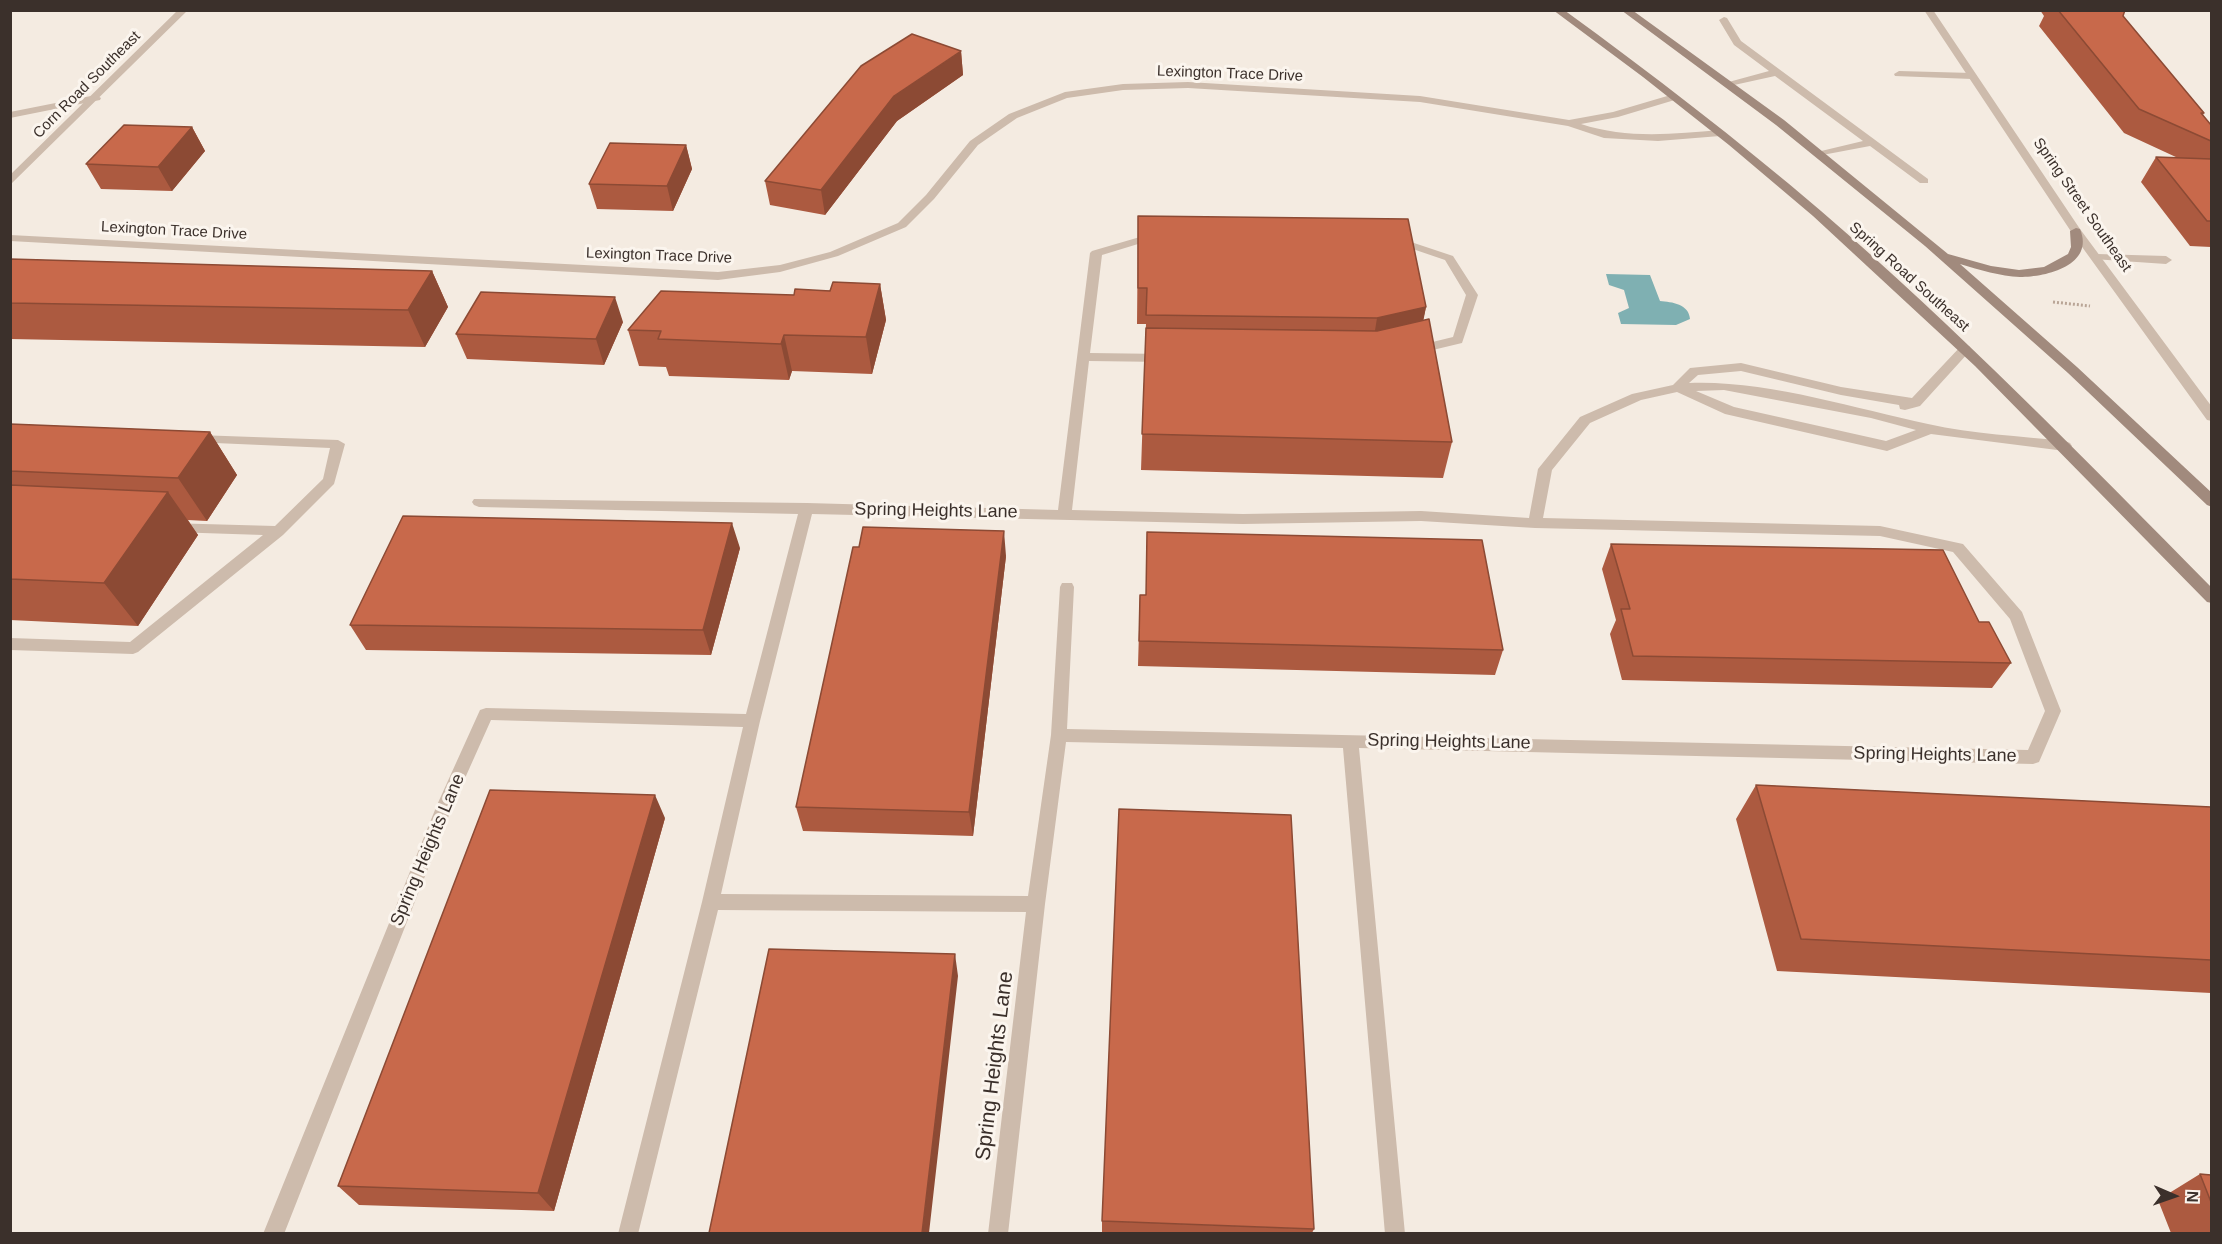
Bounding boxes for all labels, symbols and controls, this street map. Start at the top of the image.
street label: Corn Road Southeast [30,28,144,142]
street label: Lexington Trace Drive [1157,62,1303,86]
street label: Spring Street Southeast [2029,135,2135,275]
street label: Lexington Trace Drive [101,218,247,244]
street label: Spring Road Southeast [1845,218,1973,336]
street label: Lexington Trace Drive [586,244,732,268]
street label: Spring Heights Lane [854,499,1018,523]
street label: Spring Heights Lane [1367,730,1531,754]
street label: Spring Heights Lane [1853,743,2017,767]
street label: Spring Heights Lane [386,771,470,929]
street label: Spring Heights Lane [971,970,1019,1162]
north arrow [2144,1166,2204,1226]
text: N [2184,1191,2201,1203]

